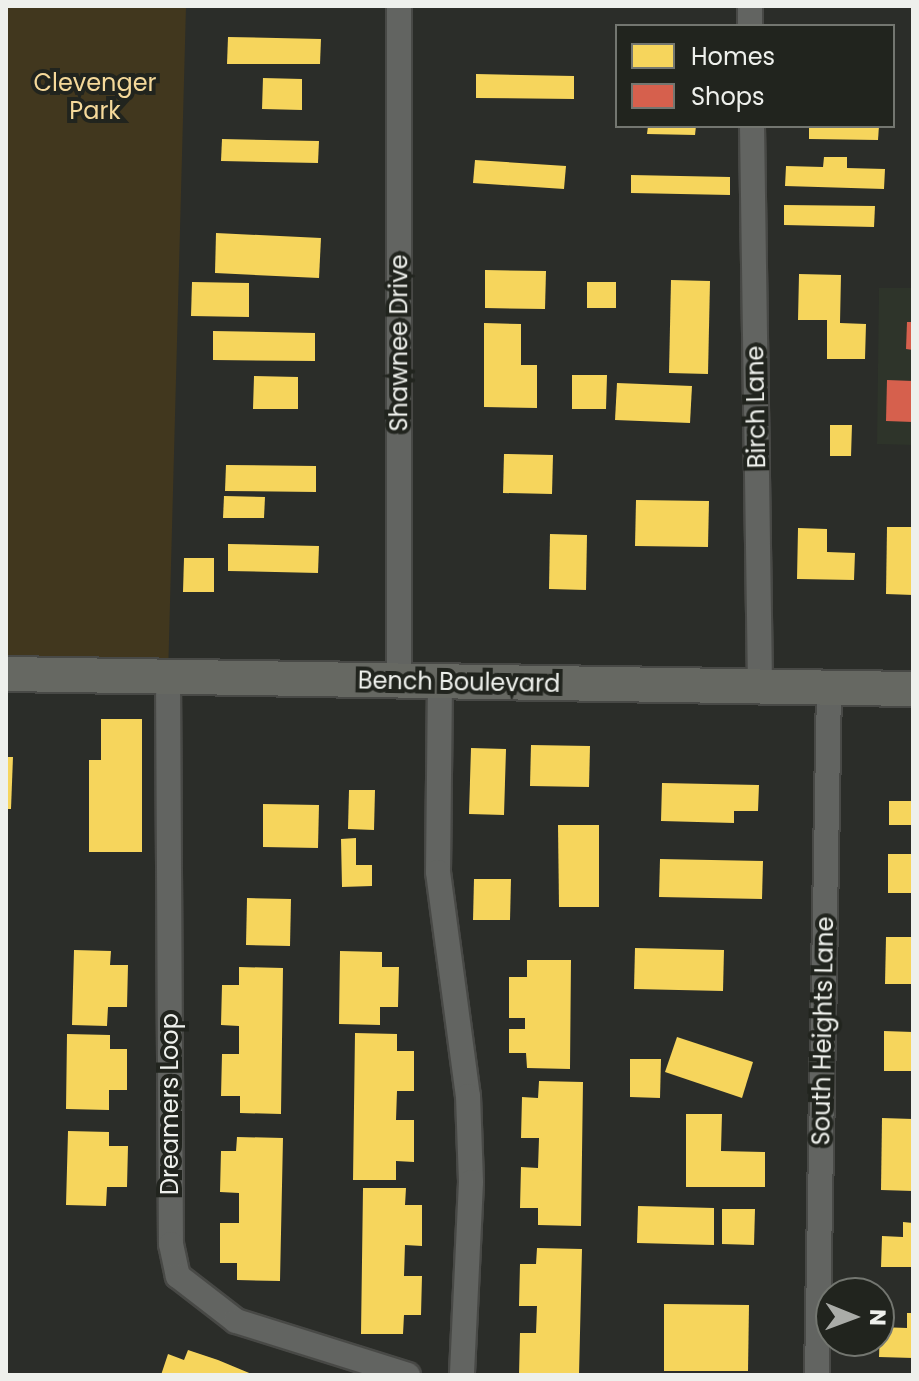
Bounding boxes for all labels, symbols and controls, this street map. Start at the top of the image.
legend [615,24,895,128]
text: Homes [691,40,775,73]
park label: Clevenger Park [33,69,157,125]
text: Shops [691,80,765,113]
street label: Shawnee Drive [385,254,413,432]
street label: Birch Lane [741,345,771,469]
street label: Bench Boulevard [358,666,560,698]
street label: South Heights Lane [807,916,839,1146]
street label: Dreamers Loop [156,1013,184,1195]
north arrow [815,1277,895,1357]
text: N [862,1309,893,1326]

